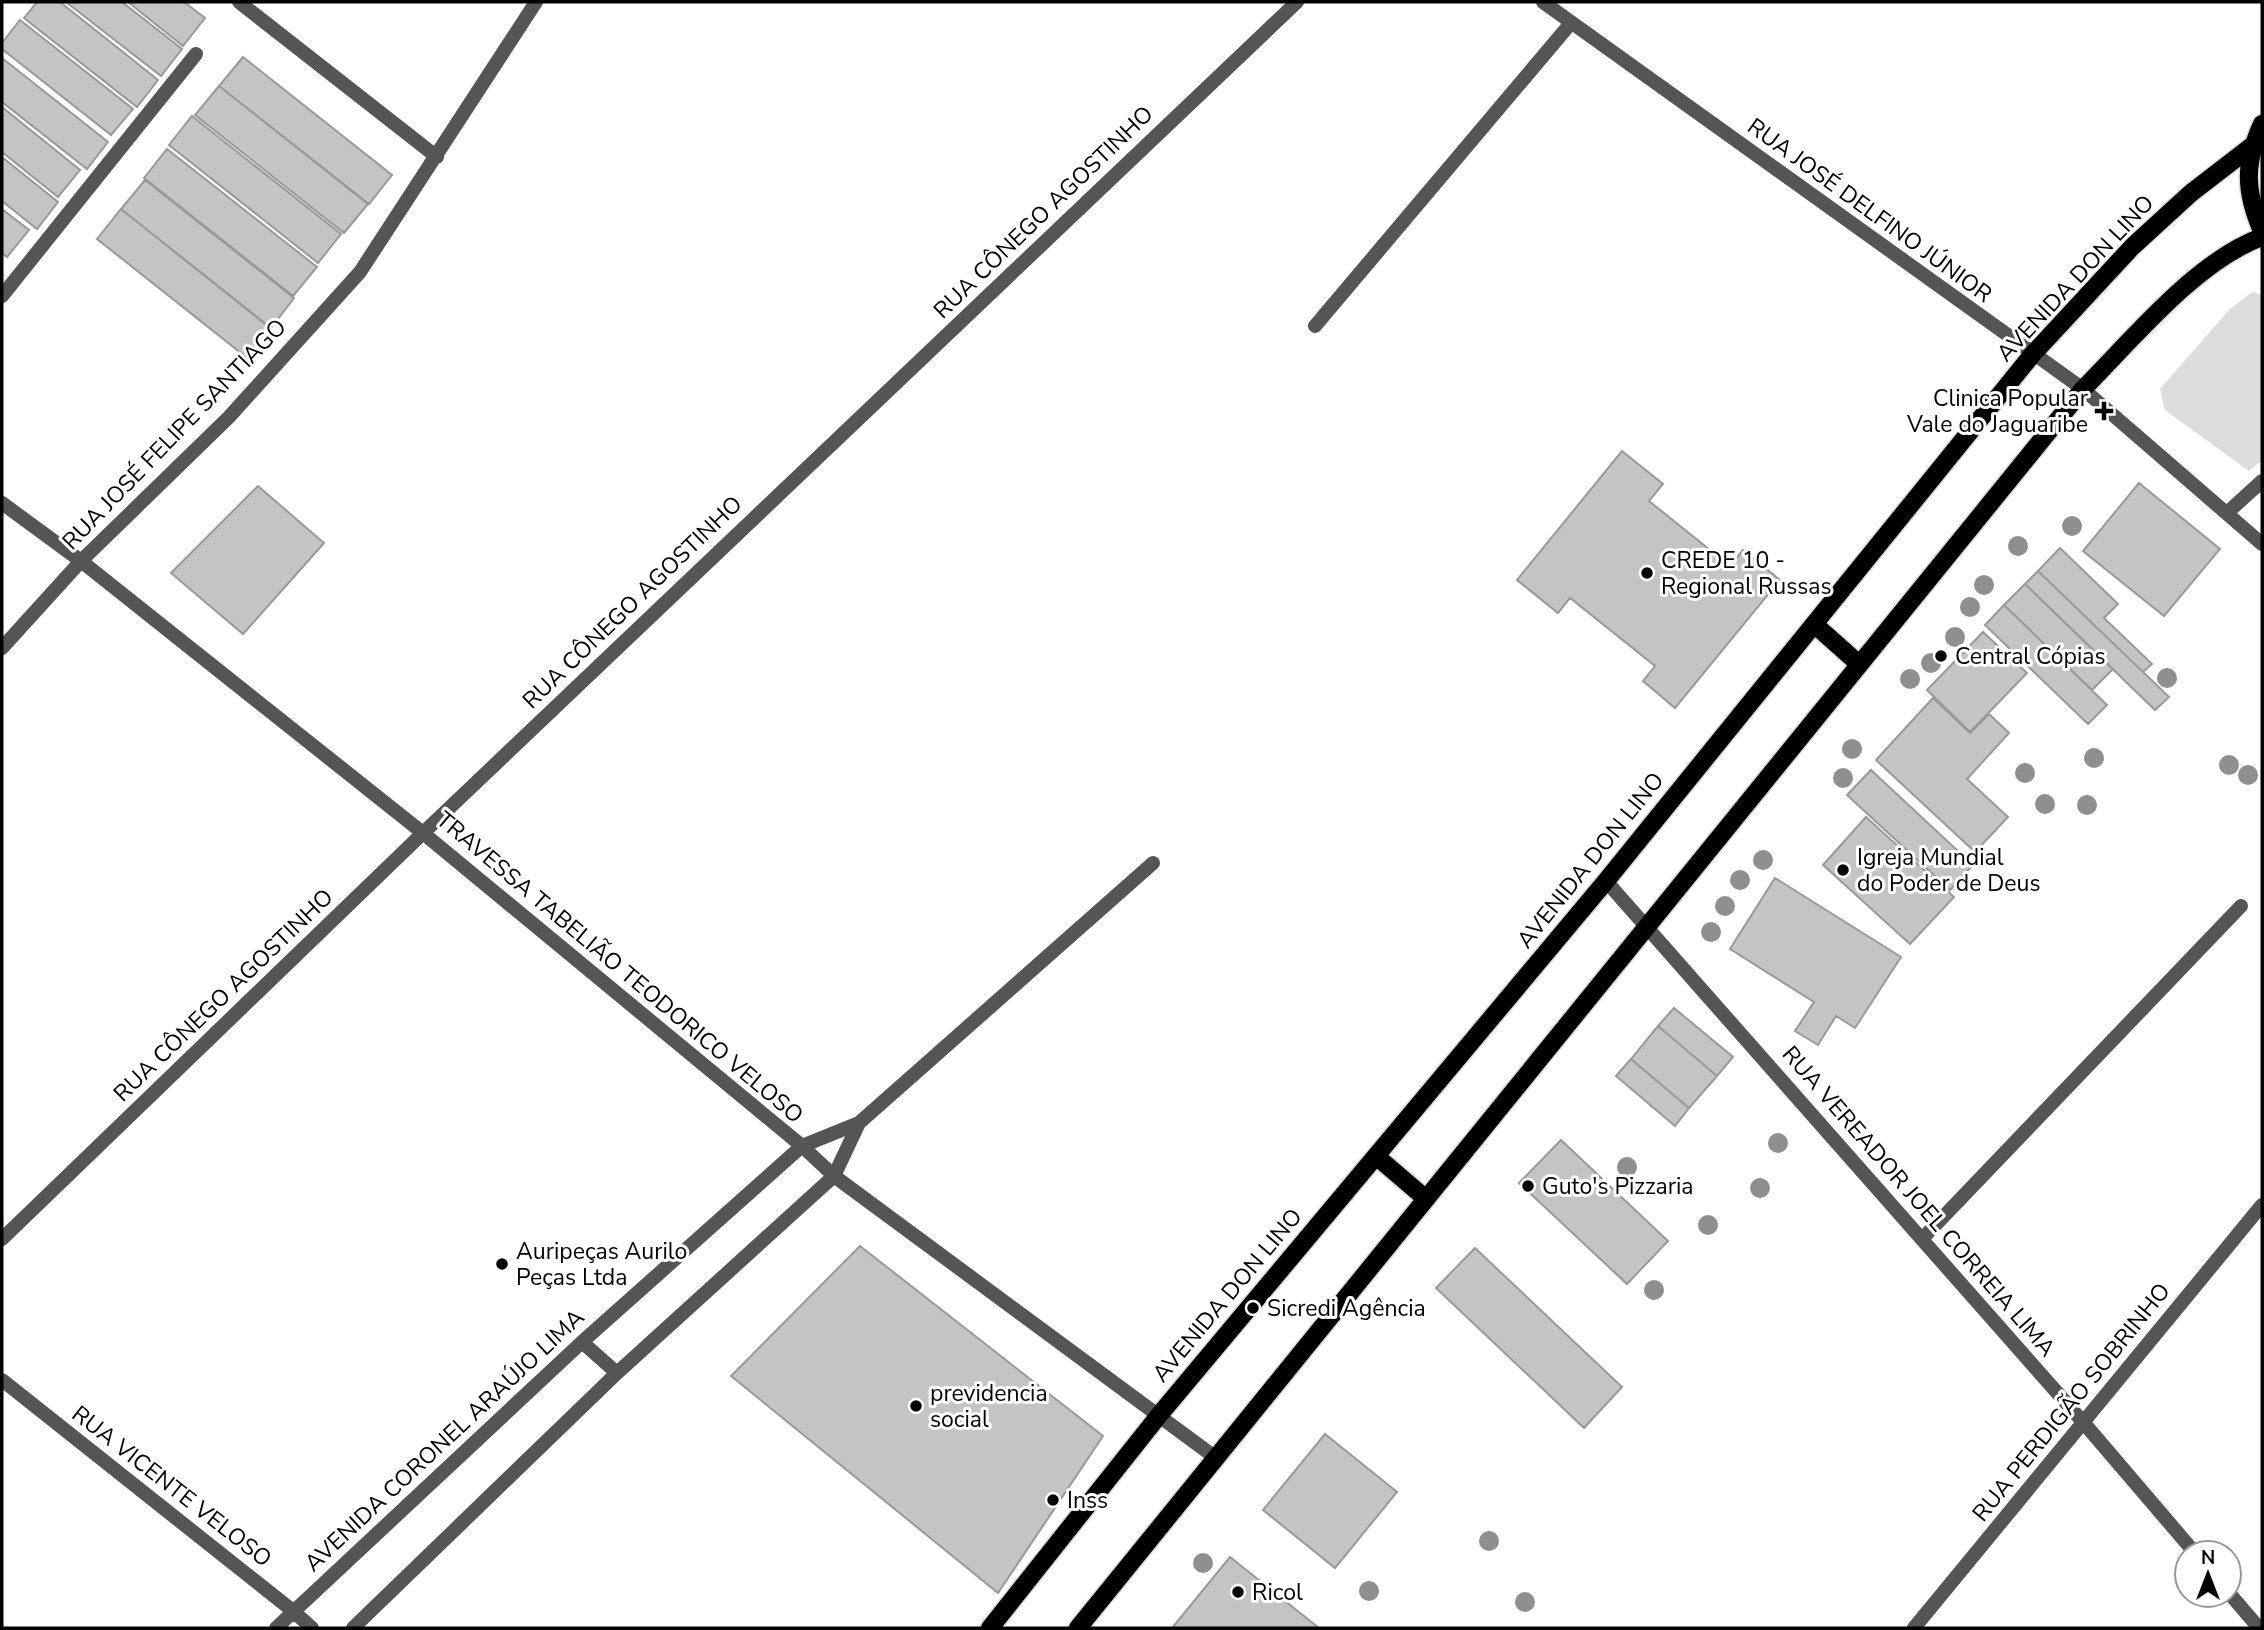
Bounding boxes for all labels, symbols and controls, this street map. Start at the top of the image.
street label: RUA CÔNEGO AGOSTINHO [927,99,1160,326]
street label: RUA JOSÉ DELFINO JÚNIOR [1741,111,1998,310]
street label: AVENIDA DON LINO [1990,188,2161,369]
street label: RUA JOSÉ FELIPE SANTIAGO [56,312,293,557]
place label: Clinica Popular Vale do Jaguaribe [1906,383,2089,440]
marker: Clinica Popular Vale do Jaguaribe [2094,401,2114,421]
street label: RUA CÔNEGO AGOSTINHO [516,489,749,716]
place label: CREDE 10 - Regional Russas [1661,545,1832,602]
marker: CREDE 10 - Regional Russas [1639,565,1655,581]
place label: Central Cópias [1955,641,2106,672]
marker: Central Cópias [1933,648,1949,664]
street label: AVENIDA DON LINO [1510,766,1671,955]
street label: TRAVESSA TABELIÃO TEODORICO VELOSO [430,804,810,1130]
place label: Igreja Mundial do Poder de Deus [1857,842,2041,899]
marker: Igreja Mundial do Poder de Deus [1835,862,1851,878]
street label: RUA CÔNEGO AGOSTINHO [107,882,340,1109]
street label: RUA VEREADOR JOEL CORREIA LIMA [1775,1039,2062,1363]
place label: Guto's Pizzaria [1542,1171,1693,1202]
marker: Guto's Pizzaria [1520,1178,1536,1194]
street label: AVENIDA DON LINO [1146,1202,1309,1389]
place label: Auripeças Aurilo Peças Ltda [516,1236,687,1293]
marker: Auripeças Aurilo Peças Ltda [494,1256,510,1272]
street label: RUA PERDIGÃO SOBRINHO [1965,1277,2177,1528]
place label: Sicredi Agência [1267,1293,1426,1324]
marker: Sicredi Agência [1245,1300,1261,1316]
street label: AVENIDA CORONEL ARAÚJO LIMA [298,1302,591,1579]
place label: previdencia social [930,1378,1048,1435]
marker: previdencia social [908,1398,924,1414]
street label: RUA VICENTE VELOSO [65,1399,278,1574]
place label: Inss [1067,1485,1108,1516]
marker: Inss [1045,1492,1061,1508]
north arrow [2173,1539,2243,1609]
text: N [2201,1545,2215,1571]
place label: Ricol [1252,1577,1303,1608]
marker: Ricol [1230,1584,1246,1600]

